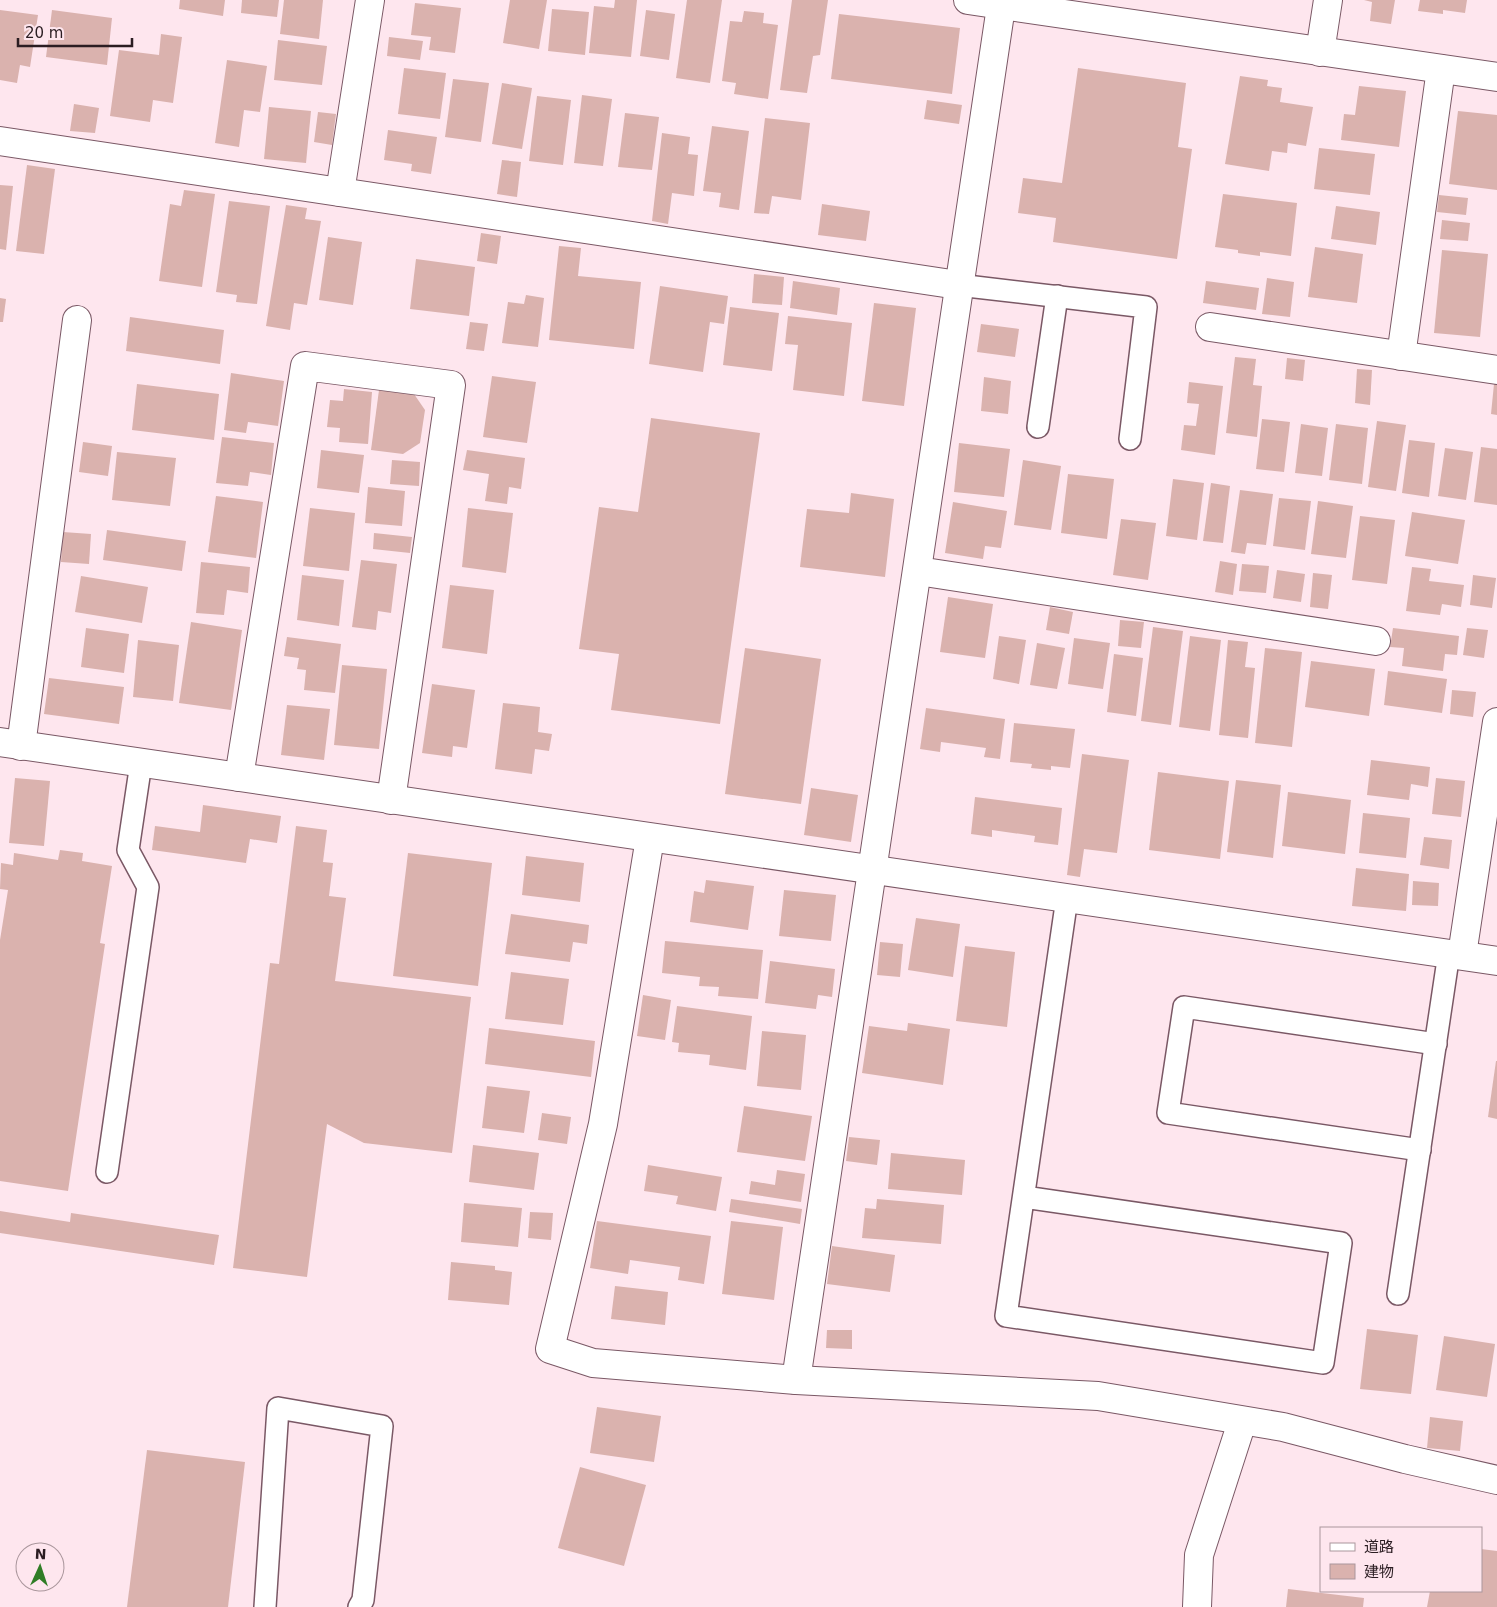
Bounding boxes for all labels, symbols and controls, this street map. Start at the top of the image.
scale bar [18,15,131,47]
text: 20 m [25,24,63,42]
legend [1320,1527,1482,1592]
text: 道路 [1364,1538,1394,1556]
north arrow [15,1542,65,1592]
text: N [34,1546,47,1562]
text: 建物 [1364,1563,1394,1581]

